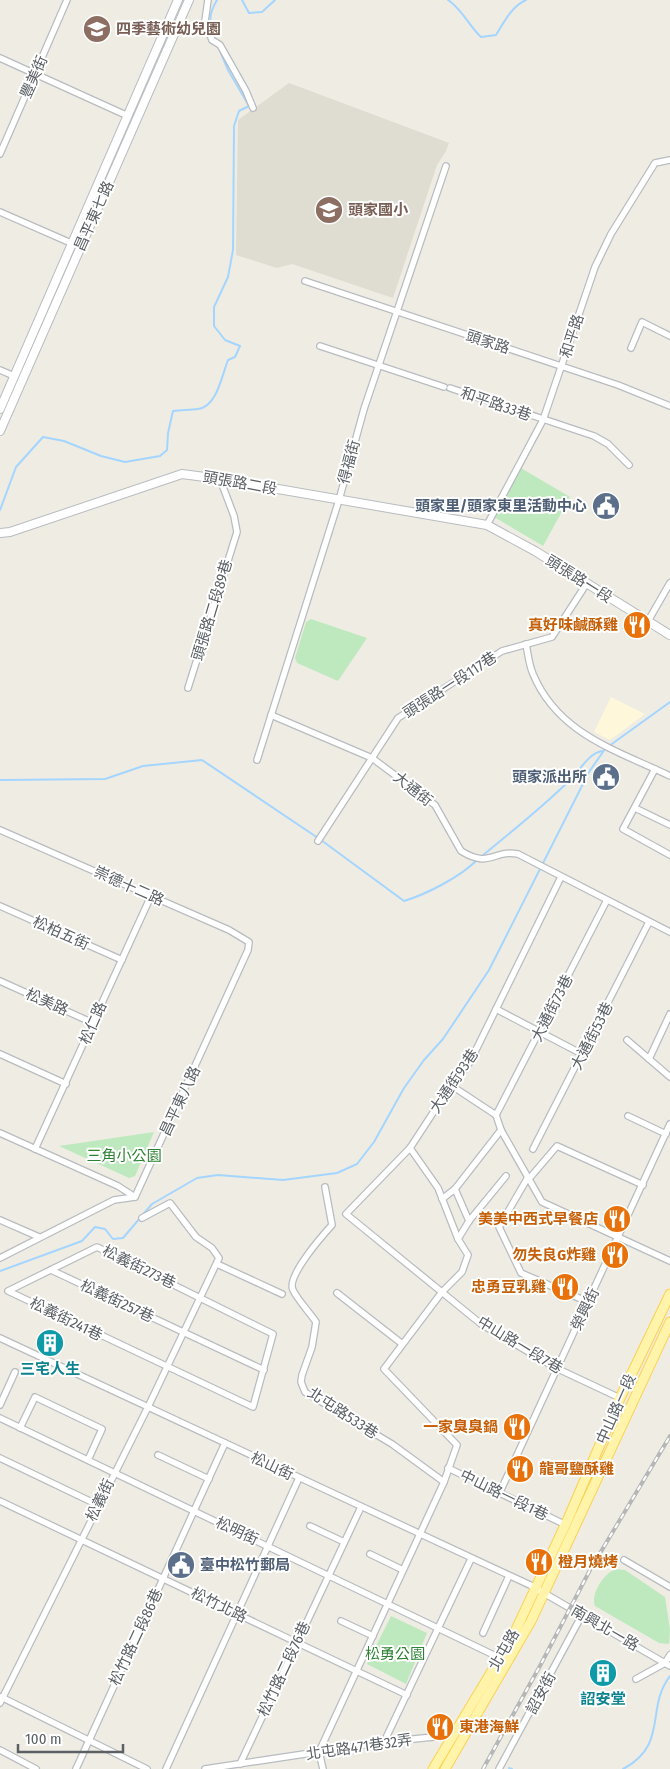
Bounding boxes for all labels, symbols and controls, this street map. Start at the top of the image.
school or university icon: 四季藝術幼兒園 [82,14,112,44]
place label: 四季藝術幼兒園 [116,20,221,38]
street label: 豐美街 [17,53,51,101]
street label: 昌平東七路 [71,178,117,254]
school or university icon: 頭家國小 [314,195,344,225]
place label: 頭家國小 [348,201,409,219]
street label: 和平路 [556,312,588,360]
street label: 頭家路 [464,326,512,358]
street label: 和平路33巷 [458,384,534,424]
street label: 得福街 [334,438,364,486]
street label: 頭張路二段 [201,468,279,498]
public building icon: 頭家里/頭家東里活動中心 [591,491,621,521]
place label: 頭家里/頭家東里活動中心 [415,497,587,515]
street label: 頭張路一段 [542,551,616,607]
street label: 頭張路二段89巷 [188,557,236,663]
restaurant icon: 真好味鹹酥雞 [622,610,652,640]
place label: 真好味鹹酥雞 [528,616,618,634]
street label: 頭張路一段117巷 [400,648,500,722]
public building icon: 頭家派出所 [591,762,621,792]
street label: 大通街 [390,768,436,810]
place label: 頭家派出所 [512,768,587,786]
street label: 崇德十二路 [91,863,167,909]
street label: 松柏五街 [30,913,92,953]
street label: 大通街73巷 [527,972,577,1044]
street label: 松美路 [23,985,71,1019]
street label: 松仁路 [76,999,110,1047]
street label: 大通街53巷 [567,999,617,1073]
street label: 大通街93巷 [426,1045,482,1117]
street label: 昌平東八路 [156,1063,204,1139]
park label: 三角小公園 [86,1147,162,1165]
restaurant icon: 美美中西式早餐店 [602,1204,632,1234]
place label: 美美中西式早餐店 [478,1210,598,1228]
restaurant icon: 勿失良G炸雞 [600,1240,630,1270]
street label: 松義街273巷 [99,1242,179,1292]
place label: 勿失良G炸雞 [512,1246,596,1264]
restaurant icon: 忠勇豆乳雞 [550,1272,580,1302]
street label: 松義街257巷 [77,1276,157,1326]
place label: 忠勇豆乳雞 [471,1278,546,1296]
street label: 榮興街 [567,1285,603,1333]
street label: 松義街241巷 [27,1294,105,1344]
street label: 中山路一段7巷 [474,1313,566,1377]
building icon: 三宅人生 [35,1328,65,1358]
place label: 三宅人生 [20,1360,80,1378]
street label: 中山路一段 [593,1371,639,1447]
street label: 北屯路533巷 [304,1384,382,1442]
restaurant icon: 一家臭臭鍋 [502,1412,532,1442]
place label: 一家臭臭鍋 [423,1418,498,1436]
street label: 松山街 [248,1448,296,1484]
restaurant icon: 龍哥鹽酥雞 [505,1454,535,1484]
place label: 龍哥鹽酥雞 [539,1460,614,1478]
street label: 中山路一段1巷 [457,1466,551,1524]
street label: 松義街 [82,1476,118,1524]
street label: 松明街 [213,1513,261,1549]
restaurant icon: 橙月燒烤 [524,1547,554,1577]
public building icon: 臺中松竹郵局 [166,1550,196,1580]
place label: 橙月燒烤 [558,1553,618,1571]
place label: 臺中松竹郵局 [200,1556,290,1574]
street label: 松竹北路 [188,1584,250,1626]
street label: 松竹路二段86巷 [106,1586,166,1688]
street label: 南興北一路 [568,1601,642,1655]
street label: 松竹路二段76巷 [254,1618,314,1720]
street label: 北屯路 [485,1626,523,1674]
park label: 松勇公園 [365,1645,425,1663]
building icon: 詔安堂 [588,1658,618,1688]
street label: 詔安街 [522,1669,560,1717]
place label: 詔安堂 [580,1690,626,1708]
restaurant icon: 東港海鮮 [425,1712,455,1742]
place label: 東港海鮮 [459,1718,519,1736]
scale bar [18,1722,122,1754]
text: 100 m [25,1730,62,1748]
street label: 北屯路471巷32弄 [305,1731,413,1763]

